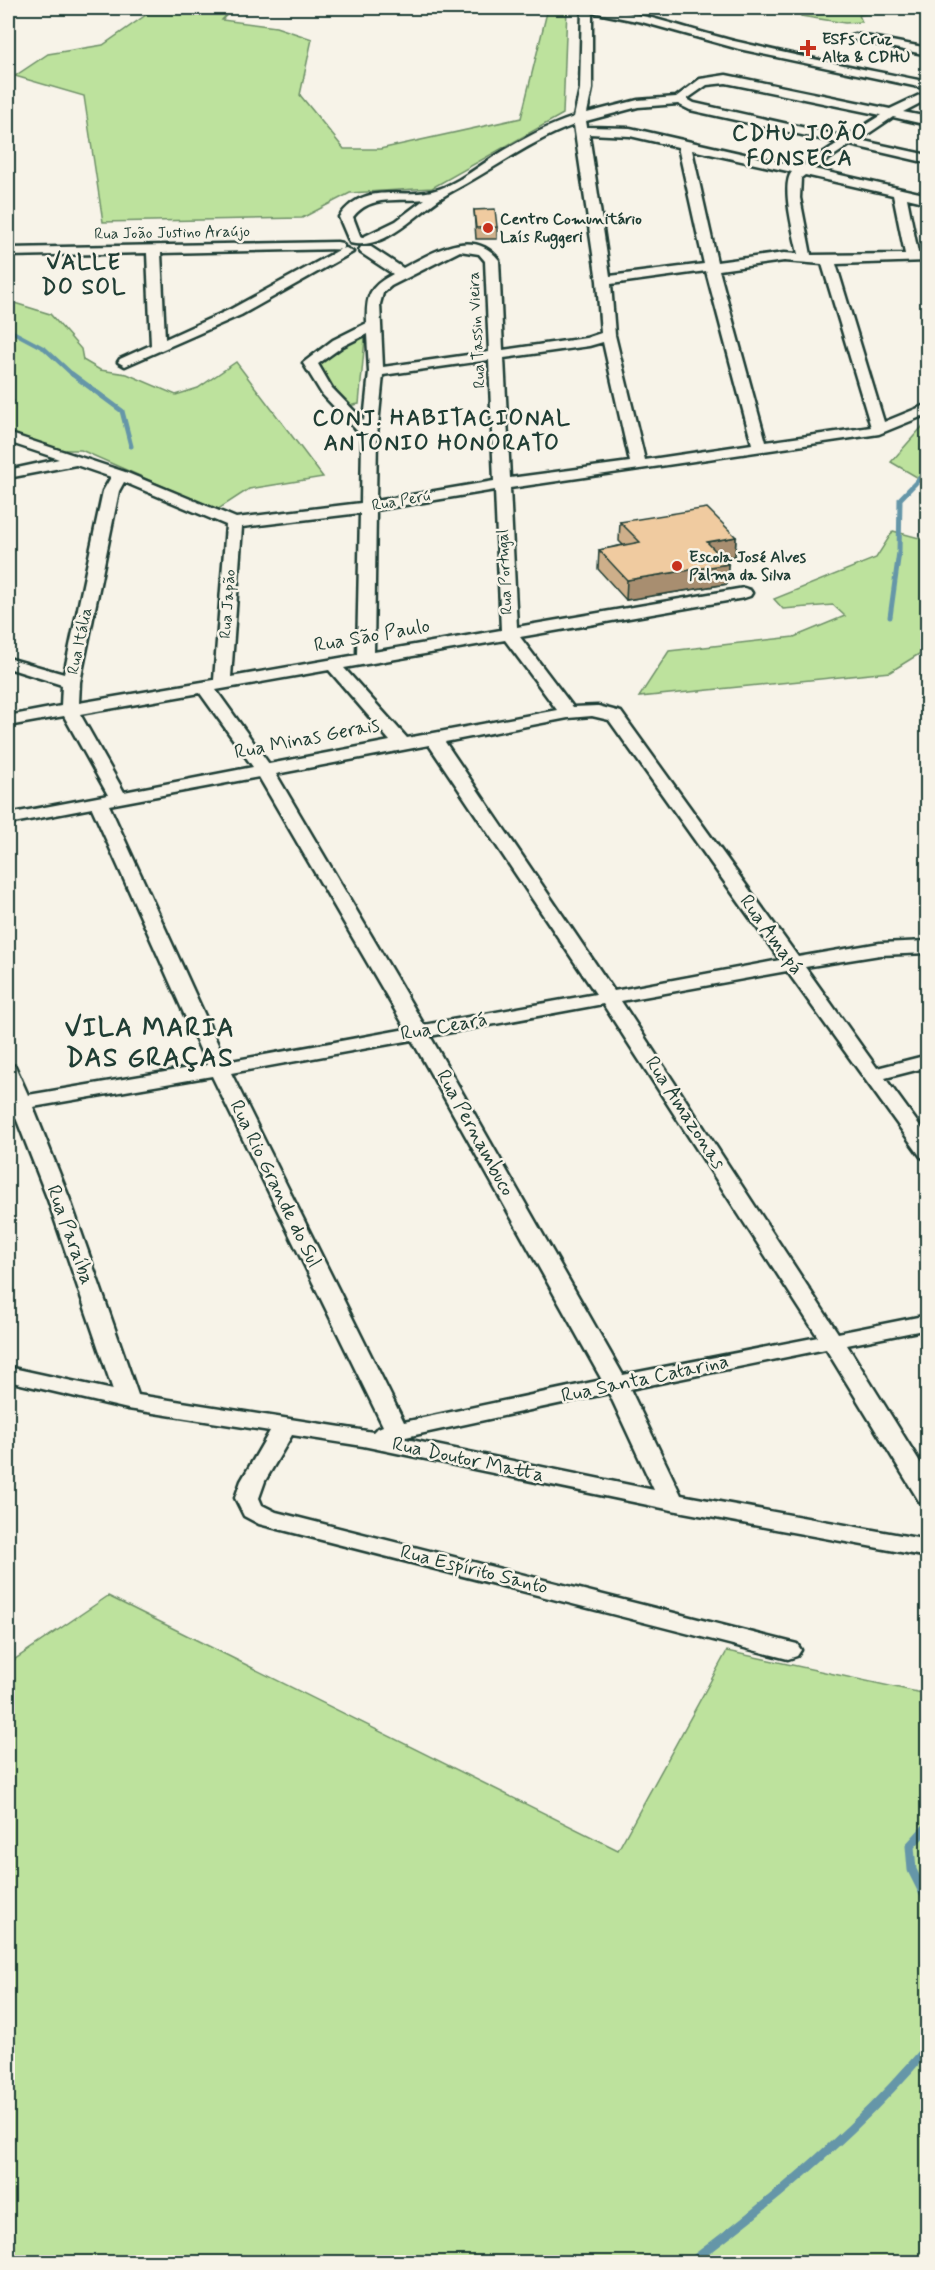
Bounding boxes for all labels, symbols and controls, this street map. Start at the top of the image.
place label: ESFs Cruz Alta & CDHU [822,29,910,68]
marker: ESFs Cruz Alta & CDHU [799,39,817,57]
district label: CDHU JOÃO FONSECA [732,120,868,173]
place label: Centro Comunitário Laís Ruggeri [500,209,642,250]
street label: Rua João Justino Araújo [94,221,250,245]
marker: Centro Comunitário Laís Ruggeri [481,221,495,235]
district label: VALLE DO SOL [41,249,127,302]
street label: Rua Tassin Vieira [463,271,491,389]
district label: CONJ. HABITACIONAL ANTONIO HONORATO [313,405,571,458]
street label: Rua Perú [370,486,432,516]
street label: Rua Portugal [492,529,518,615]
place label: Escola José Alves Palma da Silva [689,547,807,586]
marker: Escola José Alves Palma da Silva [670,559,684,573]
street label: Rua Japão [215,568,241,639]
street label: Rua Itália [63,606,97,676]
street label: Rua São Paulo [312,613,432,659]
street label: Rua Minas Gerais [232,712,382,766]
street label: Rua Amapá [733,889,809,981]
street label: Rua Ceará [399,1006,489,1048]
district label: VILA MARIA DAS GRAÇAS [65,1012,235,1076]
street label: Rua Amazonas [638,1051,732,1175]
street label: Rua Pernambuco [429,1065,521,1201]
street label: Rua Rio Grande do Sul [223,1096,327,1272]
street label: Rua Paraíba [40,1182,100,1288]
street label: Rua Santa Catarina [559,1348,731,1410]
street label: Rua Doutor Matta [389,1431,547,1489]
street label: Rua Espírito Santo [397,1539,551,1601]

